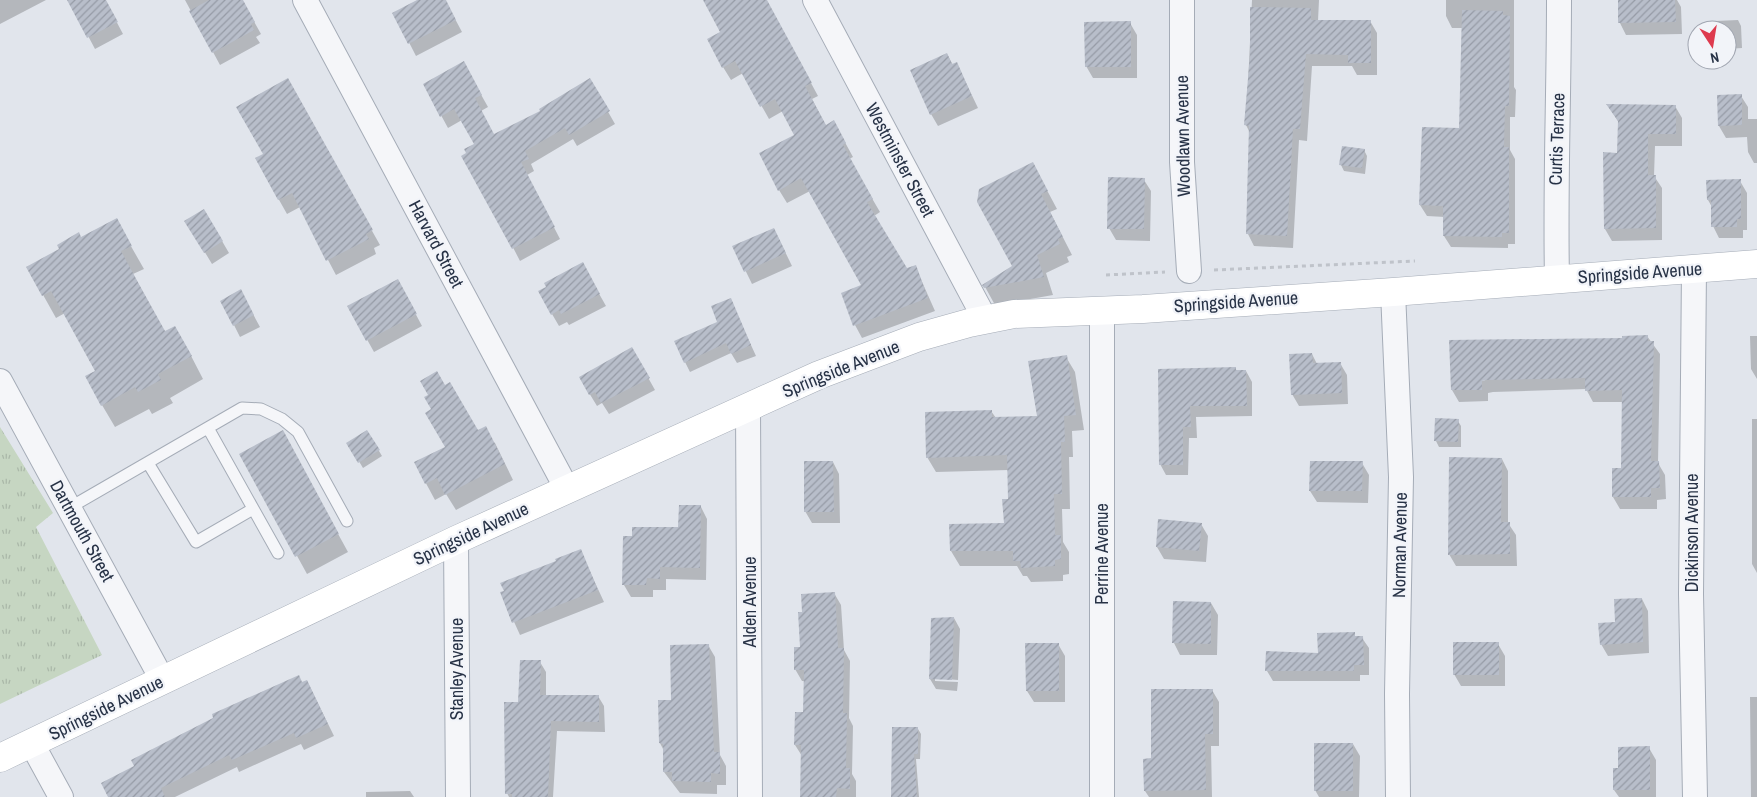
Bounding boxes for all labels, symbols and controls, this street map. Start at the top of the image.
north arrow [1687,20,1737,70]
text: N [1709,48,1721,67]
street label: Woodlawn Avenue [1169,75,1196,197]
street label: Curtis Terrace [1542,92,1571,186]
street label: Westminster Street [860,98,941,221]
street label: Harvard Street [403,196,470,292]
street label: Springside Avenue [1577,256,1703,289]
street label: Springside Avenue [1173,285,1299,318]
street label: Springside Avenue [778,334,903,403]
street label: Dickinson Avenue [1679,474,1704,592]
street label: Dartmouth Street [44,476,121,586]
street label: Norman Avenue [1386,492,1413,598]
street label: Springside Avenue [409,496,532,571]
street label: Perrine Avenue [1089,503,1114,605]
street label: Alden Avenue [737,557,762,648]
street label: Stanley Avenue [444,618,469,720]
street label: Springside Avenue [44,669,167,746]

